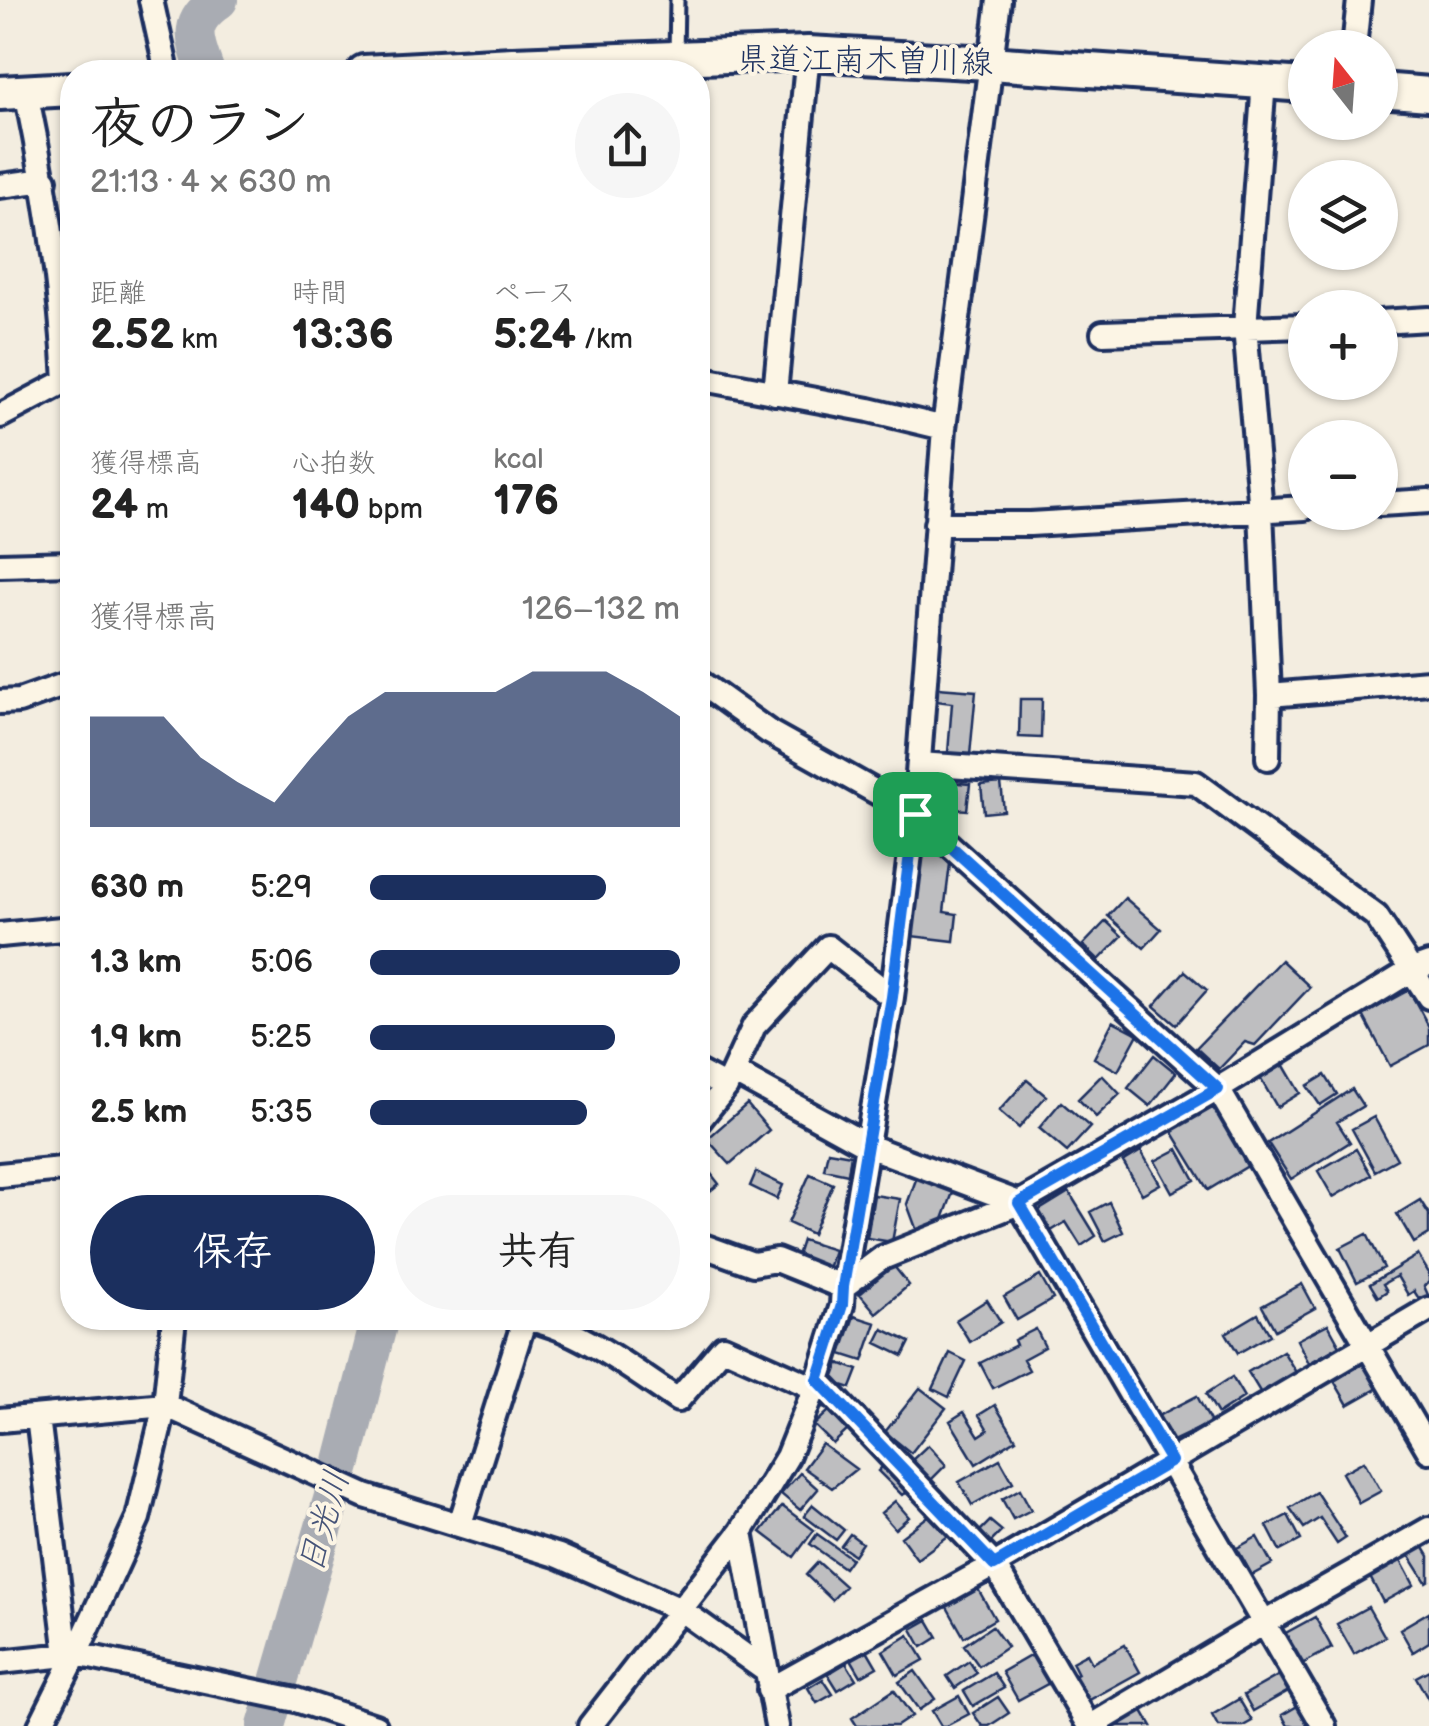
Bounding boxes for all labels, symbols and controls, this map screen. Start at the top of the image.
north arrow [1288,30,1398,140]
map controls [1288,30,1398,530]
street label: 県道江南木曽川線 [737,40,993,83]
text: 夜のラン [90,92,310,159]
button: share [575,93,680,198]
button: layers [1288,160,1398,270]
text: 21:13 · 4 × 630 m [90,163,331,202]
text: 距離 [90,277,146,310]
text: 時間 [292,277,348,310]
text: ペース [493,277,576,310]
button: + [1288,290,1398,400]
text: 2.52 [90,310,174,361]
text: 13:36 [292,310,394,361]
text: 5:24 [493,310,576,361]
text: km [174,323,218,356]
text: /km [576,323,633,356]
button: − [1288,420,1398,530]
text: kcal [493,443,544,476]
text: 獲得標高 [90,447,202,480]
text: 心拍数 [292,447,376,480]
text: 176 [493,476,559,527]
text: 24 [90,480,138,531]
text: 140 [292,480,360,531]
text: m [138,493,169,526]
text: bpm [360,493,423,526]
text: 126–132 m [522,590,680,629]
text: 獲得標高 [90,598,218,637]
pin [873,772,958,857]
icon: arrive [888,787,943,842]
text: 630 m [90,868,184,907]
text: 5:29 [250,868,312,907]
text: 1.3 km [90,943,182,982]
text: 5:06 [250,943,313,982]
text: 1.9 km [90,1018,182,1057]
text: 5:25 [250,1018,312,1057]
text: 2.5 km [90,1093,187,1132]
text: 5:35 [250,1093,313,1132]
button: 保存 [90,1195,375,1310]
button: 共有 [395,1195,680,1310]
water label: 日光川 [289,1466,360,1579]

